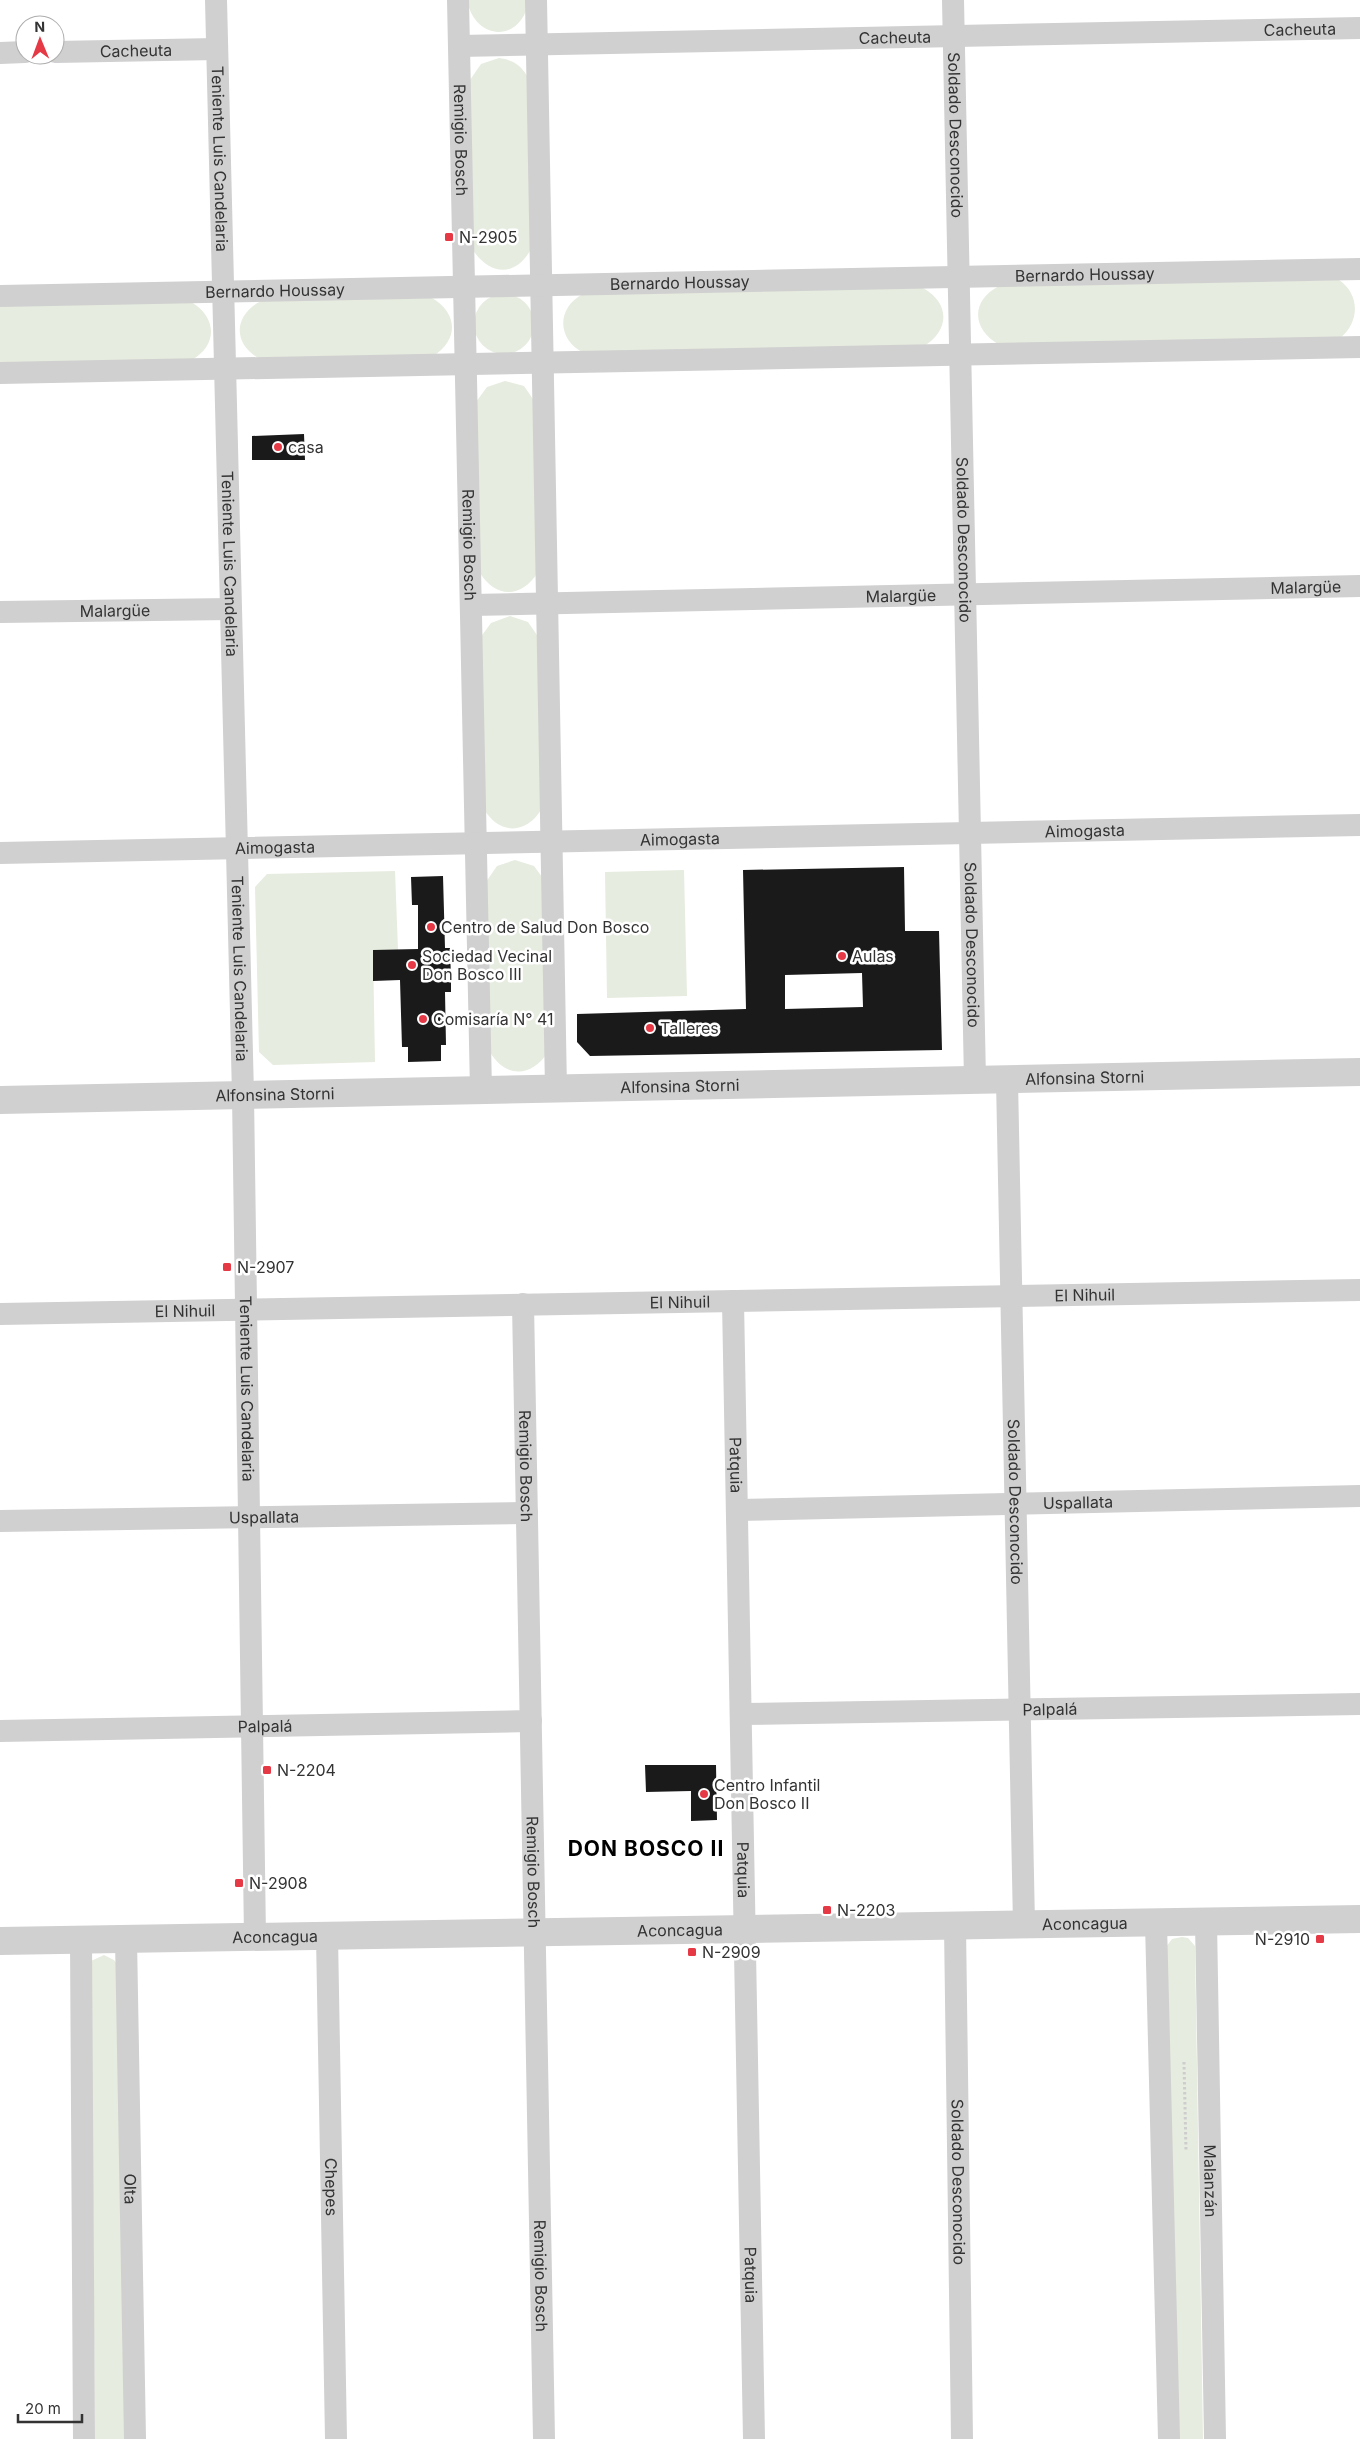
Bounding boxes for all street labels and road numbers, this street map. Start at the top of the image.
street label: Cacheuta [1263,18,1336,40]
street label: Cacheuta [859,27,931,48]
street label: Cacheuta [100,40,172,61]
street label: Soldado Desconocido [944,52,967,218]
street label: Teniente Luis Candelaria [208,66,232,252]
street label: Remigio Bosch [450,84,472,196]
street label: Bernardo Houssay [1015,263,1155,286]
street label: Bernardo Houssay [610,271,750,294]
street label: Bernardo Houssay [205,279,345,302]
street label: Soldado Desconocido [952,457,976,623]
street label: Teniente Luis Candelaria [218,471,242,657]
street label: Remigio Bosch [458,489,481,601]
street label: Malargüe [1270,576,1341,598]
street label: Malargüe [865,585,936,607]
street label: Malargüe [80,600,150,621]
street label: Aimogasta [1044,820,1125,841]
street label: Aimogasta [640,828,720,850]
street label: Aimogasta [235,837,315,858]
street label: Soldado Desconocido [961,862,984,1028]
street label: Teniente Luis Candelaria [228,875,252,1062]
street label: Alfonsina Storni [1025,1066,1145,1089]
street label: Alfonsina Storni [620,1075,740,1097]
street label: Alfonsina Storni [215,1083,335,1106]
street label: El Nihuil [1054,1284,1115,1305]
street label: El Nihuil [649,1291,710,1313]
street label: Teniente Luis Candelaria [236,1295,259,1482]
street label: El Nihuil [154,1300,215,1321]
street label: Remigio Bosch [515,1410,537,1522]
street label: Soldado Desconocido [1004,1419,1027,1585]
street label: Patquia [726,1437,747,1493]
street label: Uspallata [1043,1492,1113,1513]
street label: Uspallata [229,1506,299,1528]
street label: Palpalá [1022,1699,1078,1719]
street label: Palpalá [237,1715,293,1737]
street label: Remigio Bosch [522,1816,545,1928]
street label: Patquia [733,1842,754,1898]
street label: Aconcagua [1042,1913,1128,1934]
street label: Aconcagua [637,1919,723,1941]
street label: Aconcagua [232,1926,318,1947]
street label: Soldado Desconocido [947,2099,970,2265]
street label: Malanzán [1200,2144,1221,2218]
street label: Chepes [321,2158,342,2216]
street label: Olta [120,2173,141,2204]
street label: Remigio Bosch [530,2220,552,2332]
street label: Patquia [740,2246,761,2303]

